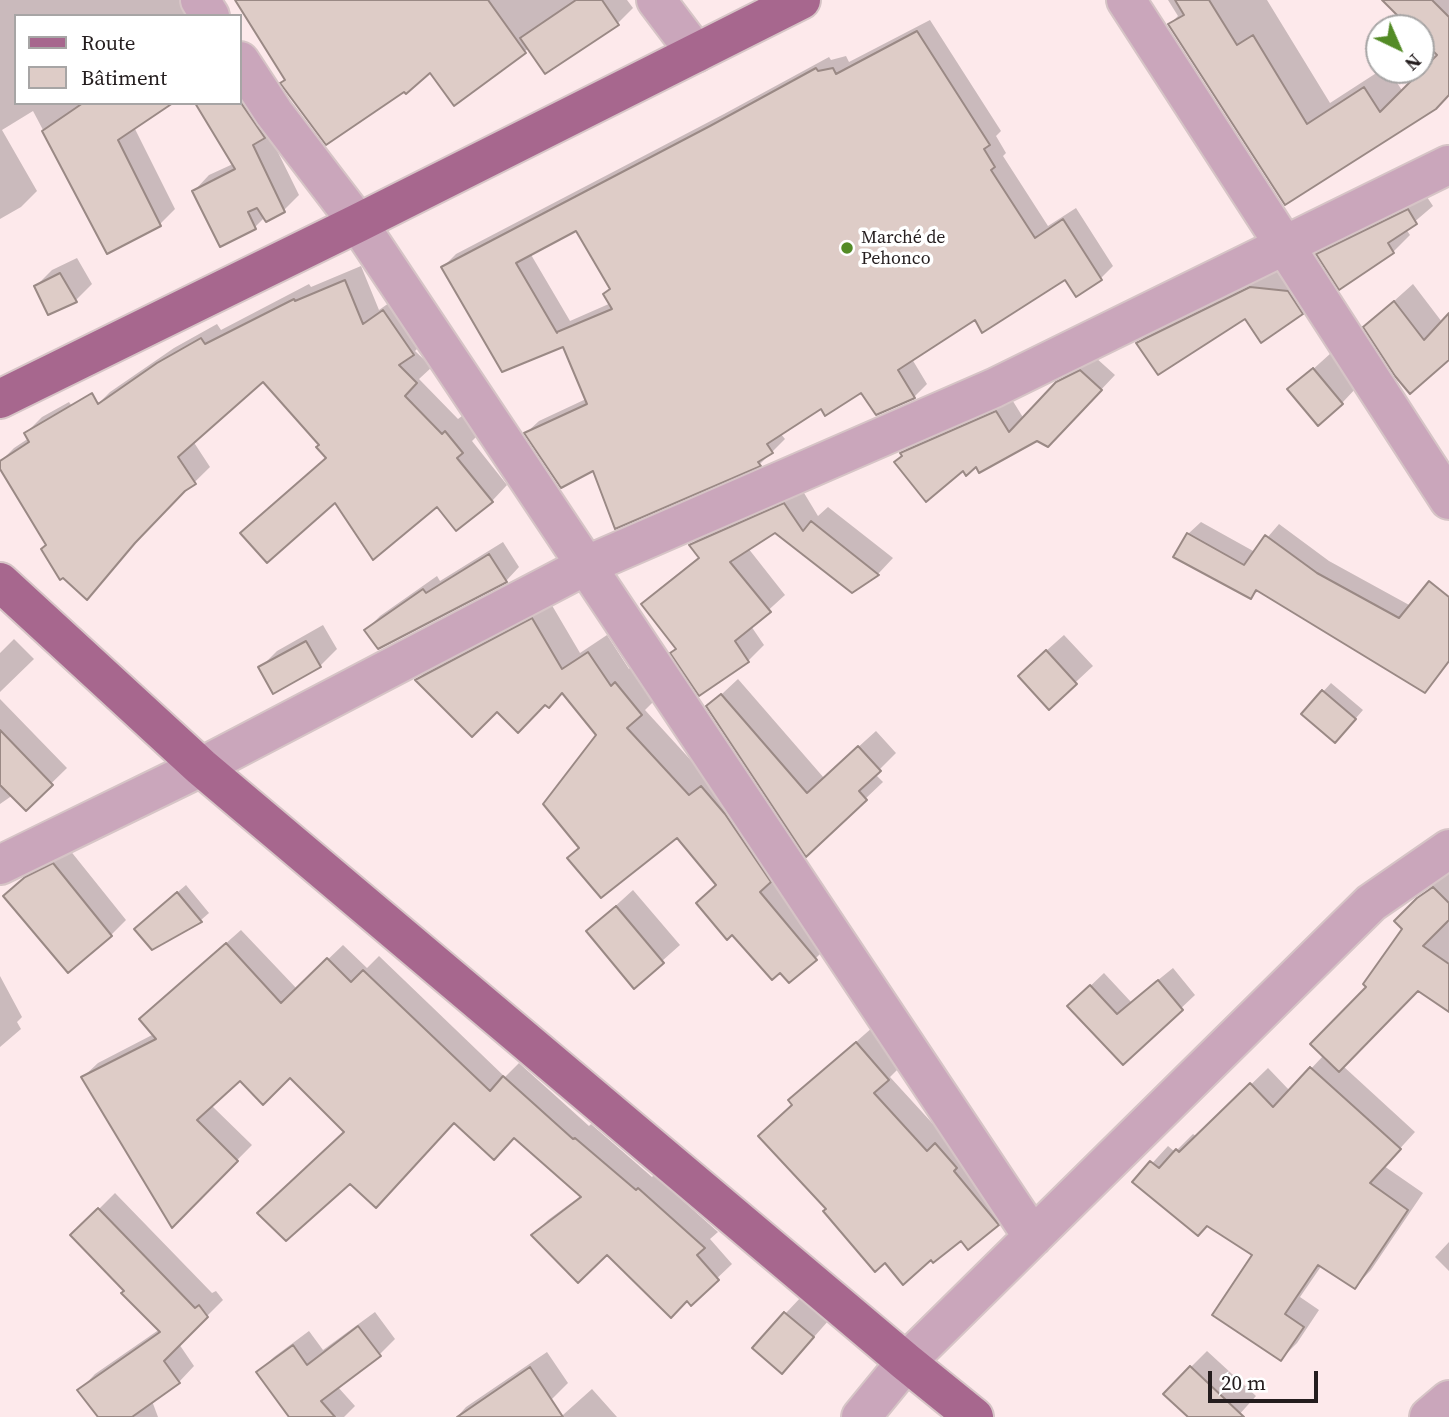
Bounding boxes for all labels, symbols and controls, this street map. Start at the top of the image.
legend [14,14,242,105]
north arrow [1365,14,1435,84]
text: Route [81,28,136,57]
text: N [1399,49,1427,77]
text: Bâtiment [81,63,167,92]
place label: Marché de Pehonco [861,227,946,270]
marker: Marché de Pehonco [839,240,855,256]
scale bar [1211,1358,1321,1402]
text: 20 m [1221,1368,1266,1397]

